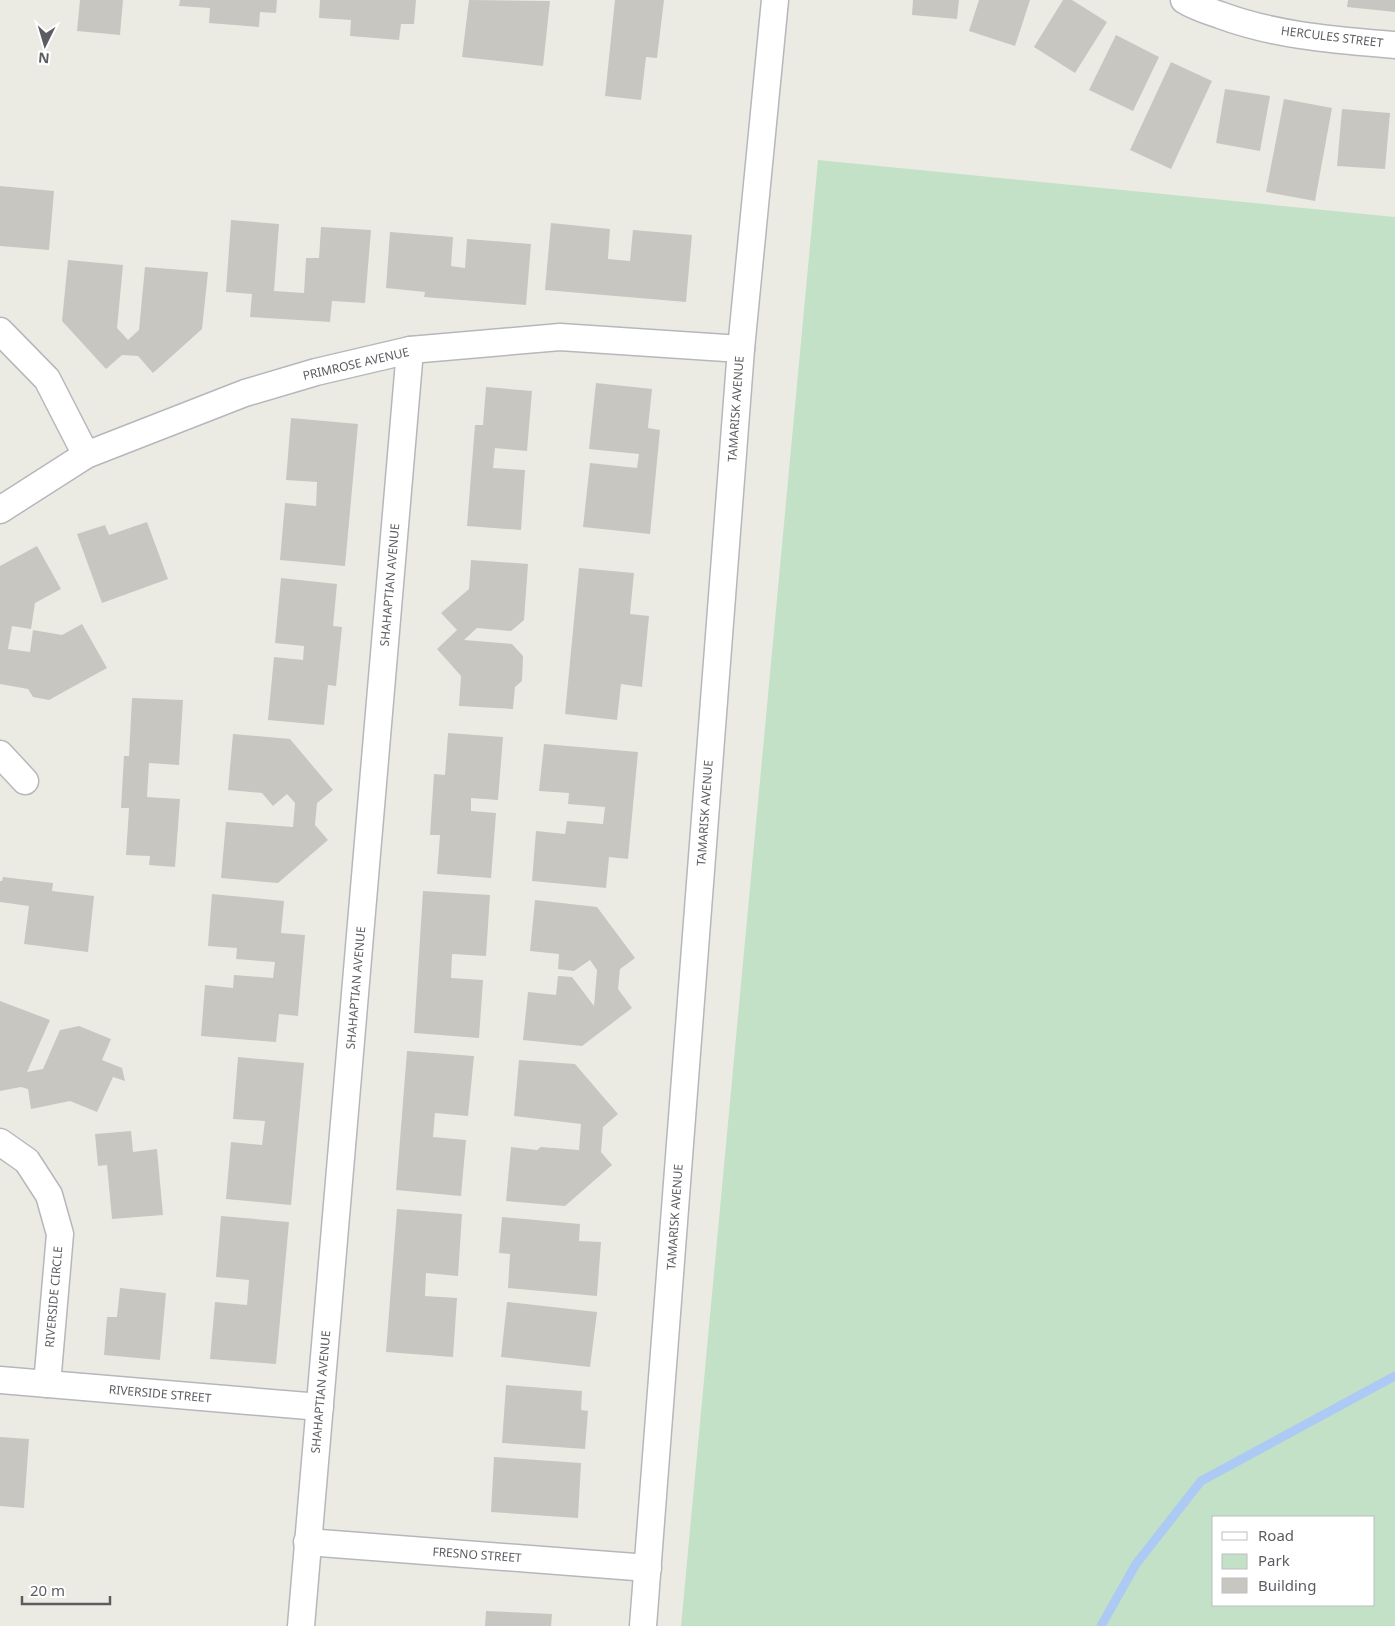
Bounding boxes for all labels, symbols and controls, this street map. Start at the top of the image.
north arrow [20,20,70,70]
street label: HERCULES STREET [1280,22,1384,51]
text: N [37,48,50,68]
street label: PRIMROSE AVENUE [301,343,411,384]
street label: TAMARISK AVENUE [723,355,748,463]
street label: SHAHAPTIAN AVENUE [376,523,403,647]
street label: TAMARISK AVENUE [692,759,717,867]
street label: SHAHAPTIAN AVENUE [342,926,369,1050]
street label: TAMARISK AVENUE [662,1163,687,1271]
street label: RIVERSIDE CIRCLE [41,1246,66,1348]
street label: SHAHAPTIAN AVENUE [307,1330,334,1454]
street label: RIVERSIDE STREET [108,1381,212,1406]
legend [1212,1516,1375,1606]
text: Road [1258,1525,1294,1545]
street label: FRESNO STREET [432,1543,522,1566]
text: Park [1258,1550,1290,1570]
scale bar [22,1574,110,1606]
text: Building [1258,1575,1316,1595]
text: 20 m [30,1580,65,1600]

